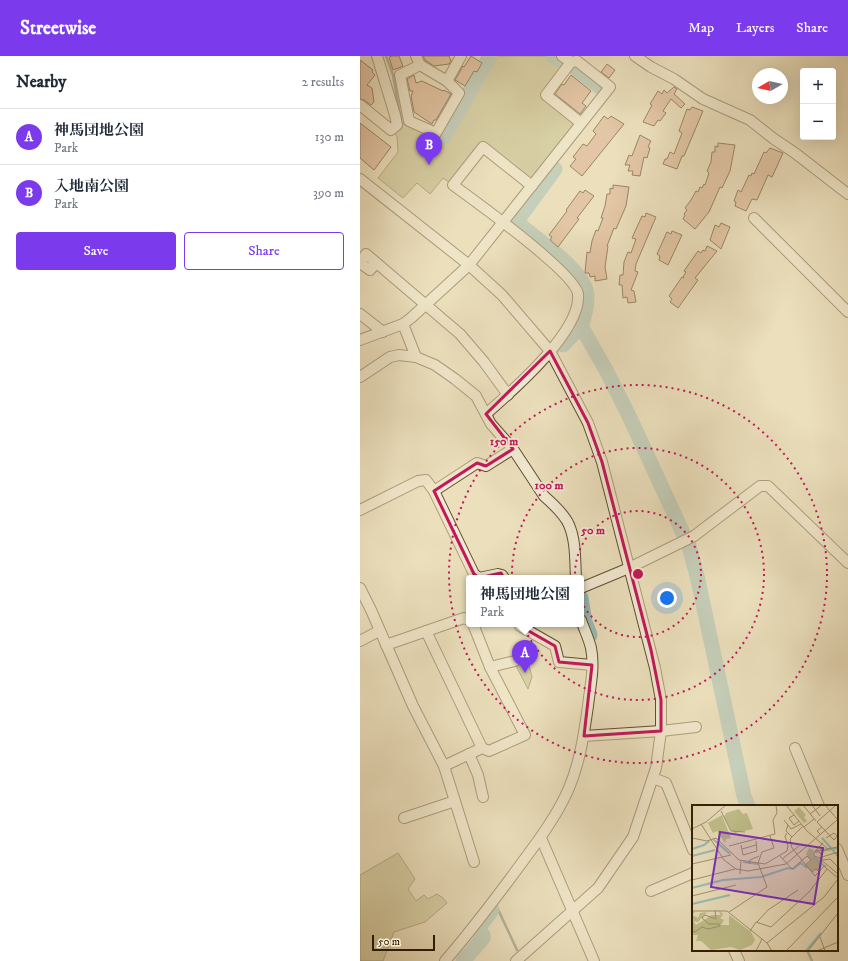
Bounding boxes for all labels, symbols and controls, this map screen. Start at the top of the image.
text: Streetwise [20,17,96,40]
text: Map [688,19,714,37]
text: Layers [736,19,774,37]
text: Share [796,19,828,37]
north arrow [752,68,788,104]
map controls [800,68,836,140]
button: + [800,68,836,104]
text: Nearby [16,71,66,93]
text: 2 results [302,74,344,90]
button: − [800,104,836,140]
text: 神馬団地公園 [54,121,144,140]
text: A [25,129,33,145]
text: 130 m [315,129,344,145]
pin: B [416,132,442,165]
text: Park [54,140,78,156]
text: 入地南公園 [54,177,129,196]
text: B [25,185,33,201]
text: 390 m [313,185,344,201]
text: Park [54,196,78,212]
button: Save [16,232,176,270]
button: Share [184,232,344,270]
text: 150 m [490,434,518,449]
text: 100 m [535,478,563,493]
text: 50 m [580,523,605,538]
centre of rings [631,567,645,581]
popup [466,575,584,627]
text: 神馬団地公園 [480,585,570,604]
your location [657,588,677,608]
text: Park [480,604,504,620]
pin: A [512,640,538,673]
inset map [692,805,838,951]
scale bar [372,933,435,952]
text: 50 m [378,935,400,949]

